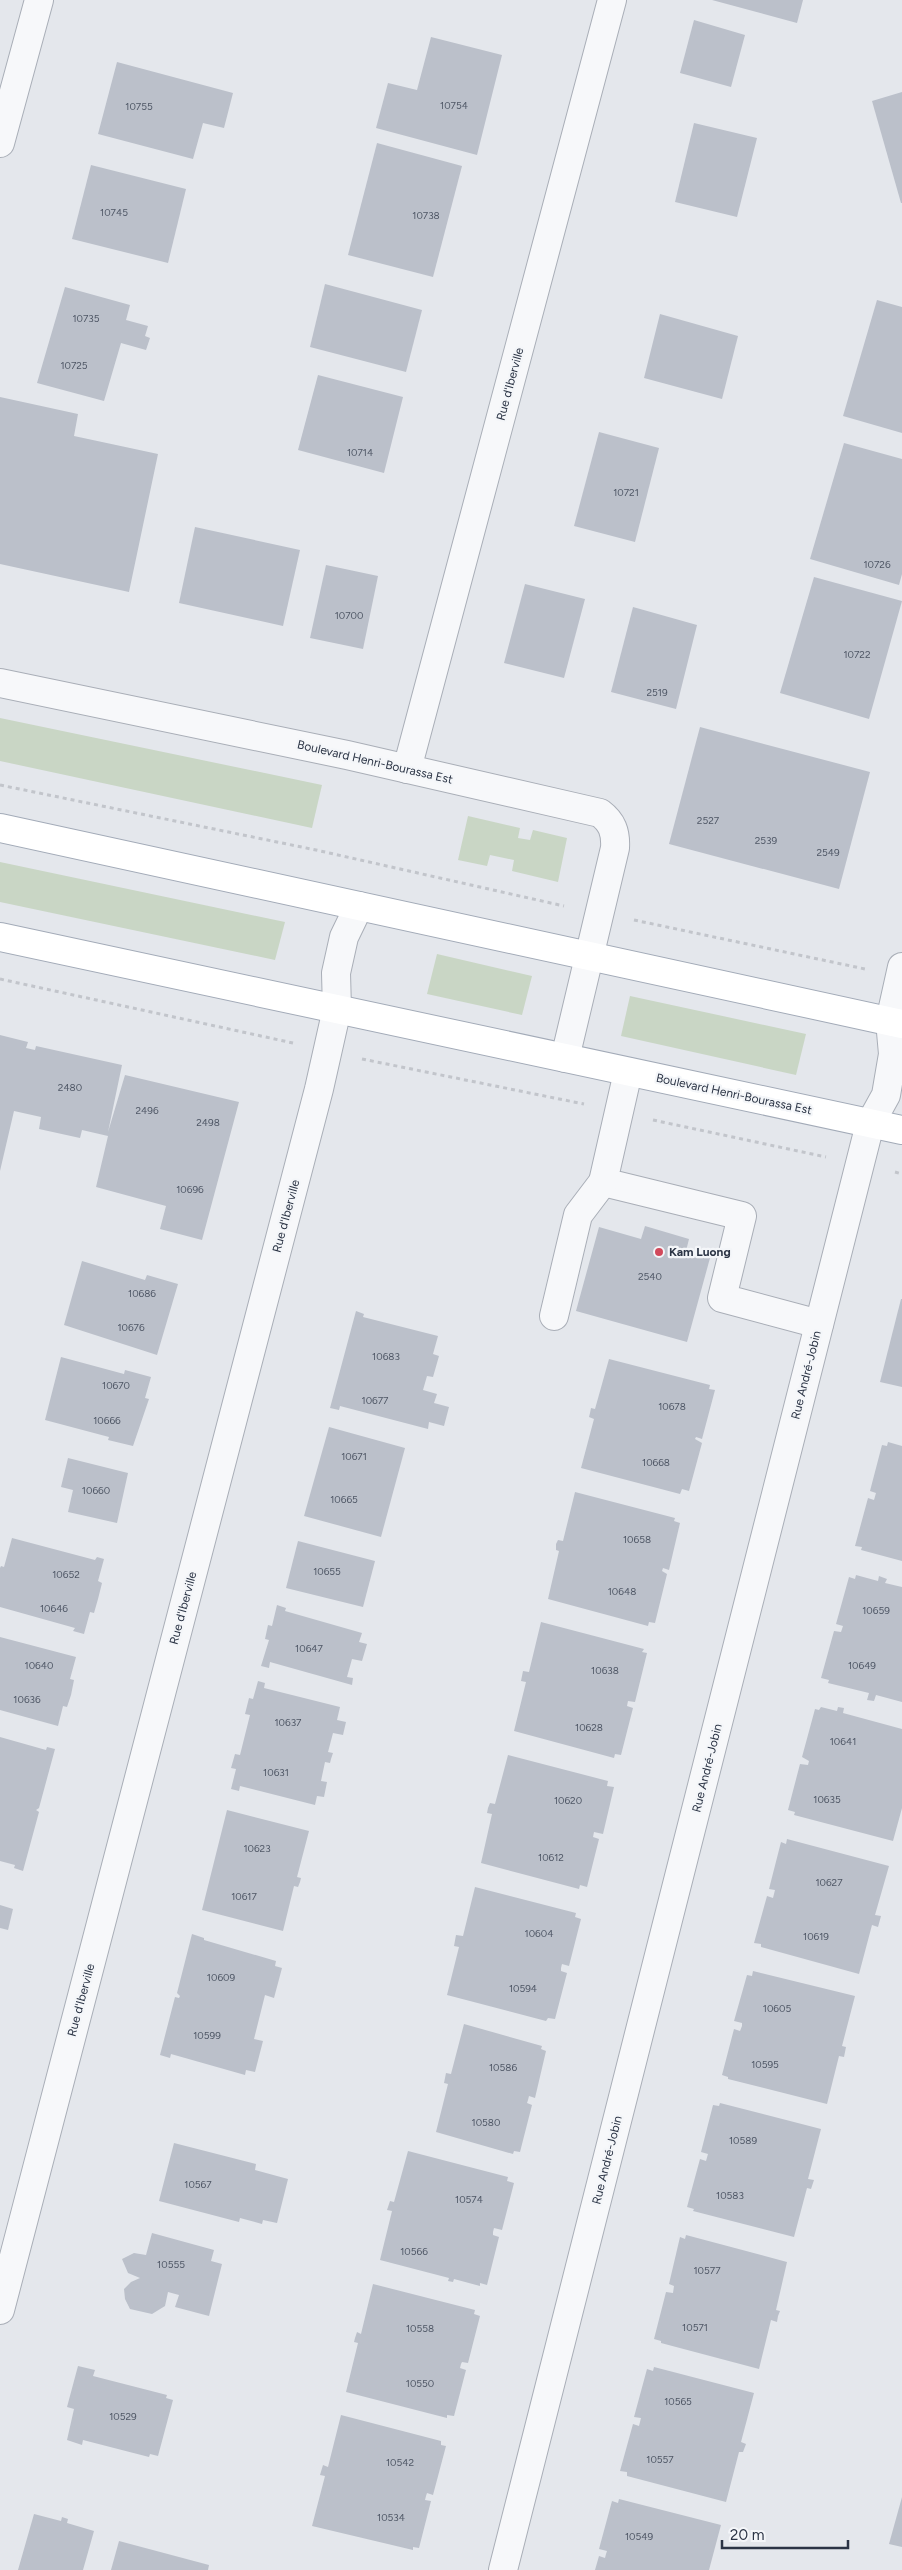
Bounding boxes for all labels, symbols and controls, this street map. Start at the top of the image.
house number: 10754 [440,99,468,112]
house number: 10755 [125,100,153,113]
house number: 10745 [100,206,128,219]
house number: 10738 [412,209,440,222]
house number: 10735 [72,312,100,325]
street label: Rue d'Iberville [494,346,527,422]
house number: 10725 [60,359,88,372]
house number: 10714 [347,446,373,459]
house number: 10721 [613,486,639,499]
house number: 10726 [863,558,891,571]
house number: 10700 [335,609,363,622]
house number: 10722 [843,648,871,661]
house number: 2519 [646,686,668,699]
street label: Boulevard Henri-Bourassa Est [296,737,455,787]
house number: 2527 [697,814,720,827]
house number: 2539 [755,834,778,847]
house number: 2549 [816,846,840,859]
street label: Boulevard Henri-Bourassa Est [655,1071,814,1117]
house number: 2480 [58,1081,82,1094]
house number: 2496 [135,1104,159,1117]
house number: 2498 [196,1116,220,1129]
street label: Rue d'Iberville [270,1178,303,1254]
house number: 10696 [176,1183,204,1196]
place label: Kam Luong [669,1245,731,1259]
marker: Kam Luong [653,1246,665,1258]
house number: 2540 [638,1270,662,1283]
house number: 10686 [128,1287,156,1300]
house number: 10676 [117,1321,145,1334]
street label: Rue André-Jobin [788,1329,824,1421]
house number: 10683 [372,1350,400,1363]
house number: 10670 [102,1379,130,1392]
house number: 10677 [362,1394,389,1407]
house number: 10678 [658,1400,686,1413]
house number: 10666 [93,1414,121,1427]
house number: 10671 [341,1450,367,1463]
house number: 10668 [642,1456,670,1469]
house number: 10660 [82,1484,110,1497]
house number: 10665 [330,1493,358,1506]
house number: 10658 [623,1533,651,1546]
house number: 10655 [313,1565,341,1578]
house number: 10652 [52,1568,80,1581]
street label: Rue d'Iberville [167,1570,200,1646]
house number: 10648 [608,1585,636,1598]
house number: 10646 [40,1602,68,1615]
house number: 10659 [862,1604,890,1617]
house number: 10647 [295,1642,324,1655]
house number: 10640 [25,1659,53,1672]
house number: 10649 [848,1659,876,1672]
house number: 10638 [591,1664,619,1677]
house number: 10636 [13,1693,41,1706]
house number: 10637 [274,1716,302,1729]
house number: 10628 [575,1721,603,1734]
street label: Rue André-Jobin [689,1722,725,1814]
house number: 10641 [830,1735,856,1748]
house number: 10631 [263,1766,289,1779]
house number: 10635 [813,1793,841,1806]
house number: 10620 [554,1794,582,1807]
house number: 10623 [243,1842,271,1855]
house number: 10612 [538,1851,564,1864]
house number: 10627 [815,1876,843,1889]
house number: 10617 [231,1890,257,1903]
house number: 10604 [525,1927,553,1940]
house number: 10619 [803,1930,829,1943]
street label: Rue d'Iberville [65,1962,98,2038]
house number: 10609 [207,1971,235,1984]
house number: 10594 [509,1982,537,1995]
house number: 10605 [763,2002,791,2015]
house number: 10599 [193,2029,221,2042]
house number: 10595 [751,2058,779,2071]
house number: 10586 [489,2061,517,2074]
street label: Rue André-Jobin [589,2114,625,2206]
house number: 10580 [472,2116,500,2129]
house number: 10589 [729,2134,757,2147]
house number: 10567 [184,2178,212,2191]
house number: 10583 [716,2189,744,2202]
house number: 10574 [455,2193,483,2206]
house number: 10566 [400,2245,428,2258]
house number: 10555 [157,2258,185,2271]
house number: 10577 [693,2264,721,2277]
house number: 10571 [682,2321,708,2334]
house number: 10558 [406,2322,434,2335]
house number: 10550 [406,2377,434,2390]
house number: 10565 [664,2395,692,2408]
house number: 10529 [109,2410,137,2423]
house number: 10557 [646,2453,674,2466]
house number: 10542 [386,2456,414,2469]
house number: 10534 [377,2511,405,2524]
scale bar [722,2518,848,2550]
text: 20 m [730,2526,764,2544]
house number: 10549 [625,2530,653,2543]

